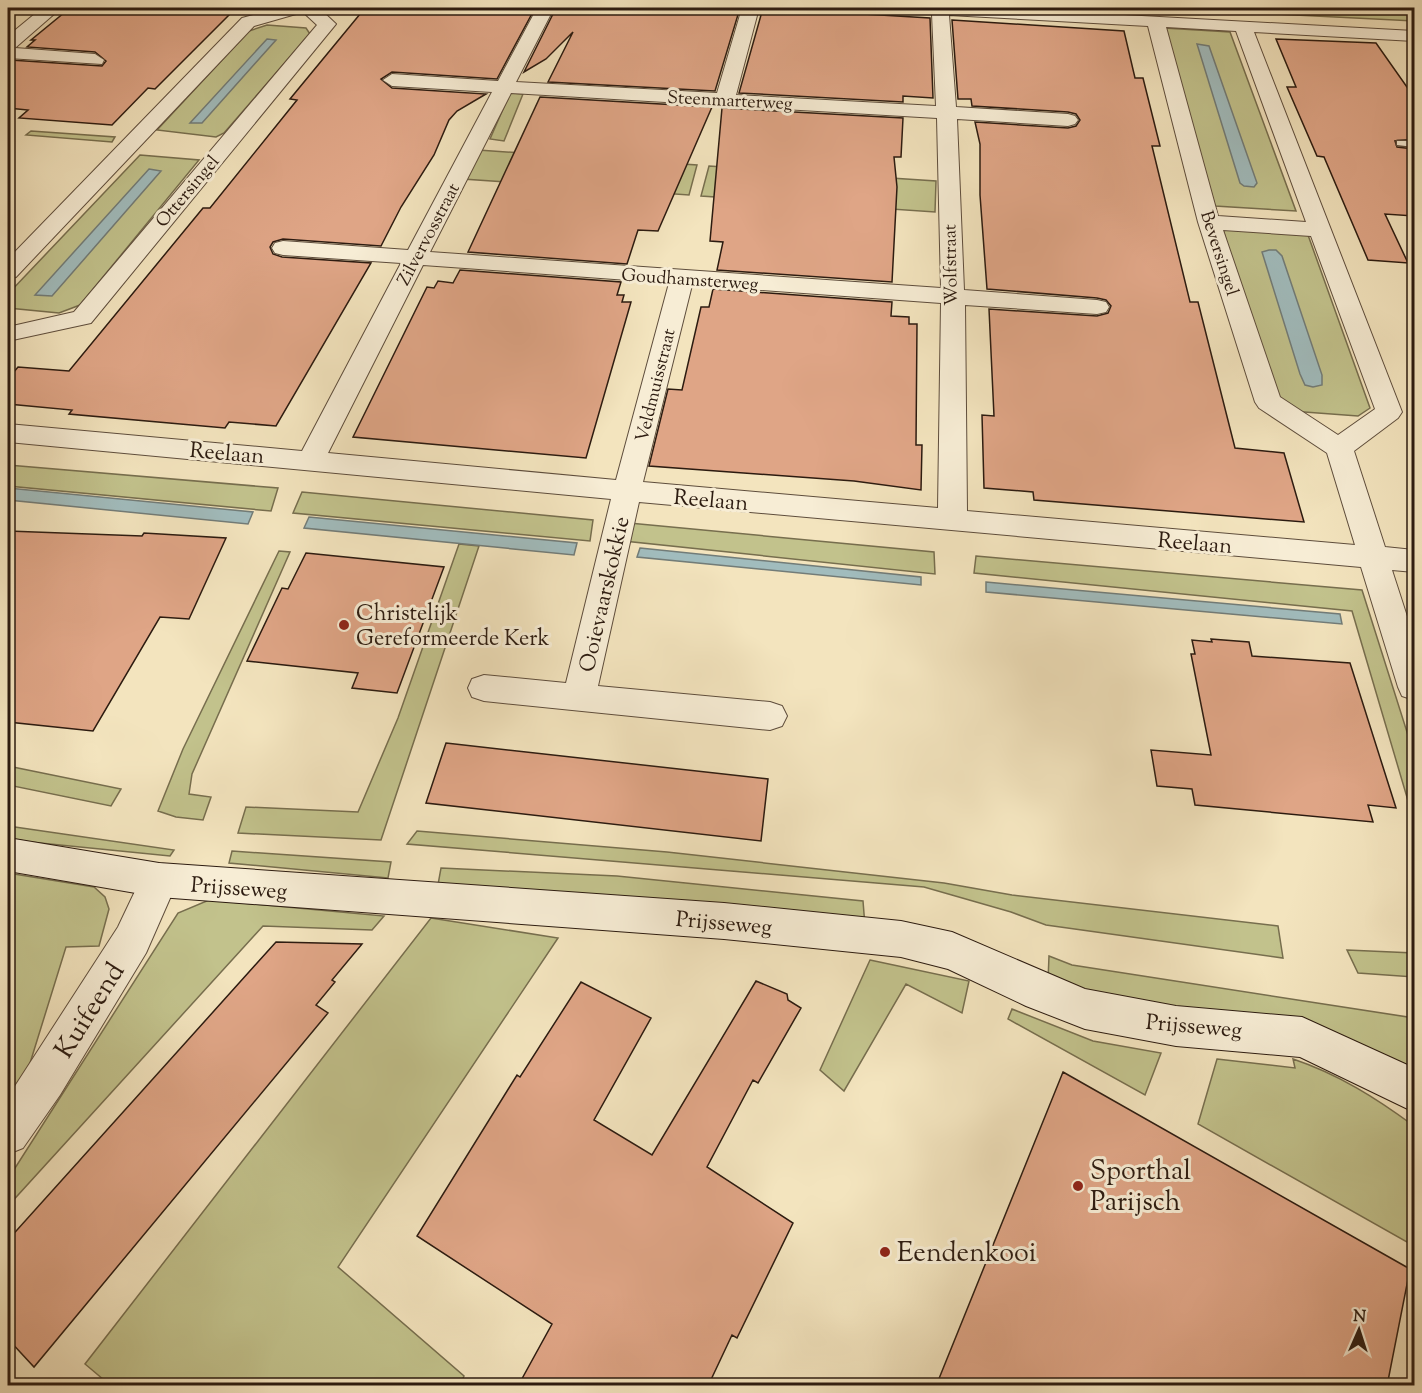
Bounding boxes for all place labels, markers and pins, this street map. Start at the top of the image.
place label: Christelijk Gereformeerde Kerk [356,599,549,656]
marker: Christelijk Gereformeerde Kerk [337,618,351,632]
place label: Sporthal Parijsch [1090,1153,1192,1223]
marker: Sporthal Parijsch [1071,1179,1085,1193]
place label: Eendenkooi [897,1235,1037,1274]
marker: Eendenkooi [878,1245,892,1259]

